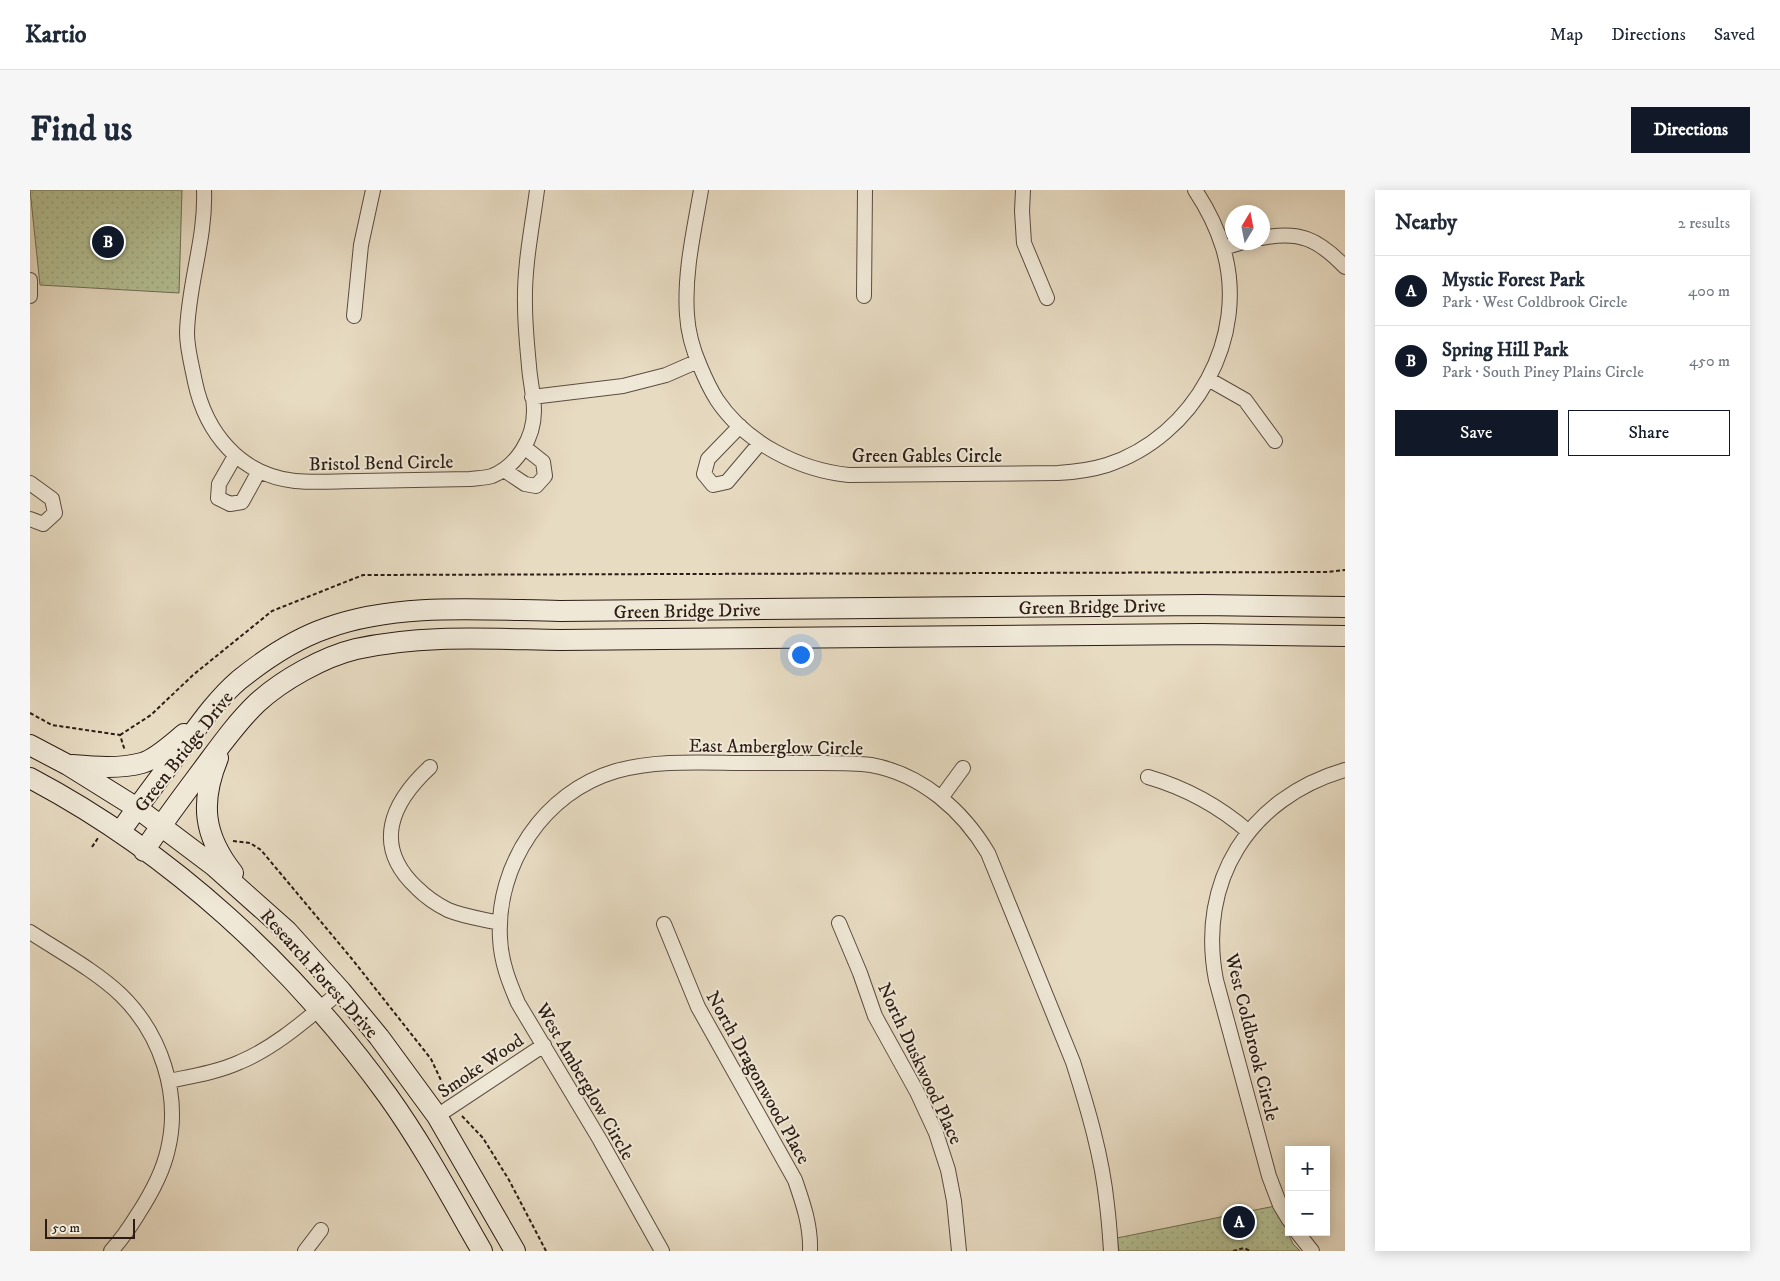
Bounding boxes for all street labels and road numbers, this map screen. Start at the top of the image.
street label: Green Gables Circle [852,445,1002,468]
street label: Bristol Bend Circle [308,451,454,476]
street label: Green Bridge Drive [1018,595,1166,620]
street label: Green Bridge Drive [613,599,761,624]
street label: Green Bridge Drive [130,687,239,817]
street label: East Amberglow Circle [688,734,864,761]
street label: Research Forest Drive [255,905,383,1043]
street label: West Coldbrook Circle [1219,950,1284,1124]
street label: North Duskwood Place [872,979,967,1148]
street label: North Dragonwood Place [701,987,815,1168]
street label: West Amberglow Circle [530,998,639,1164]
street label: Smoke Wood [433,1029,529,1103]

